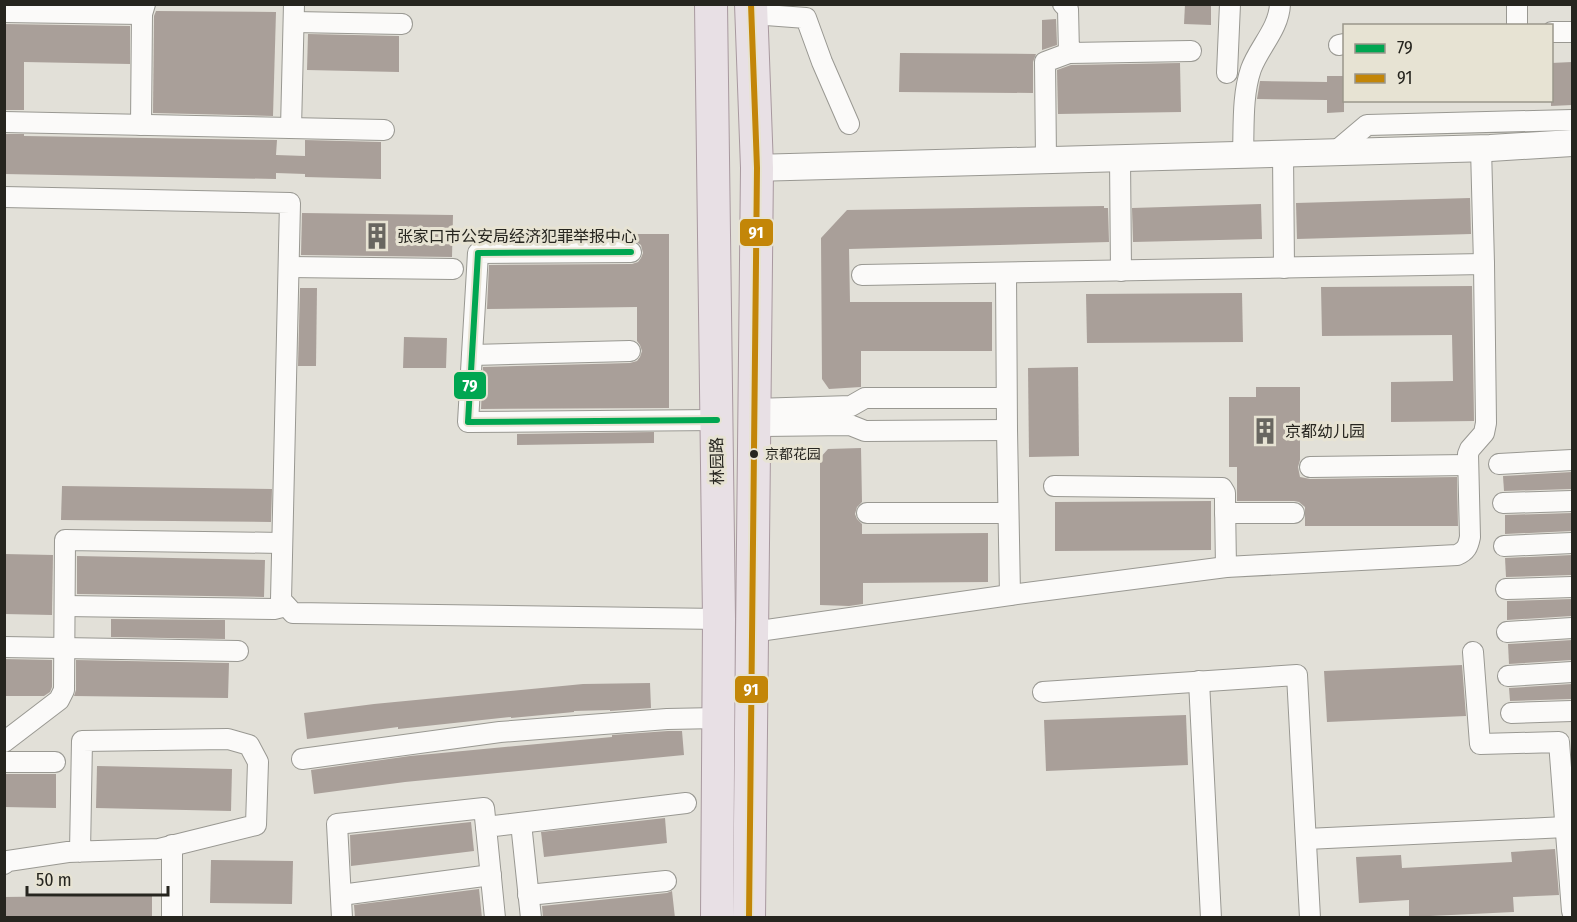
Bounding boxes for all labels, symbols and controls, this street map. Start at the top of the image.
legend [1343,24,1553,102]
text: 79 [1397,37,1413,59]
text: 91 [1397,67,1412,89]
line badge: 91 [739,218,774,247]
building icon: 张家口市公安局经济犯罪举报中心 [362,221,392,251]
text: 91 [749,223,763,242]
place label: 张家口市公安局经济犯罪举报中心 [397,227,637,246]
line badge: 79 [453,371,487,400]
text: 79 [463,376,477,395]
building icon: 京都幼儿园 [1250,416,1280,446]
place label: 京都幼儿园 [1285,422,1365,441]
street label: 林园路 [707,437,727,485]
place label: 京都花园 [765,446,821,463]
marker: 京都花园 [748,448,760,460]
line badge: 91 [734,675,769,704]
text: 91 [744,680,758,699]
scale bar [27,859,168,897]
text: 50 m [36,869,72,891]

